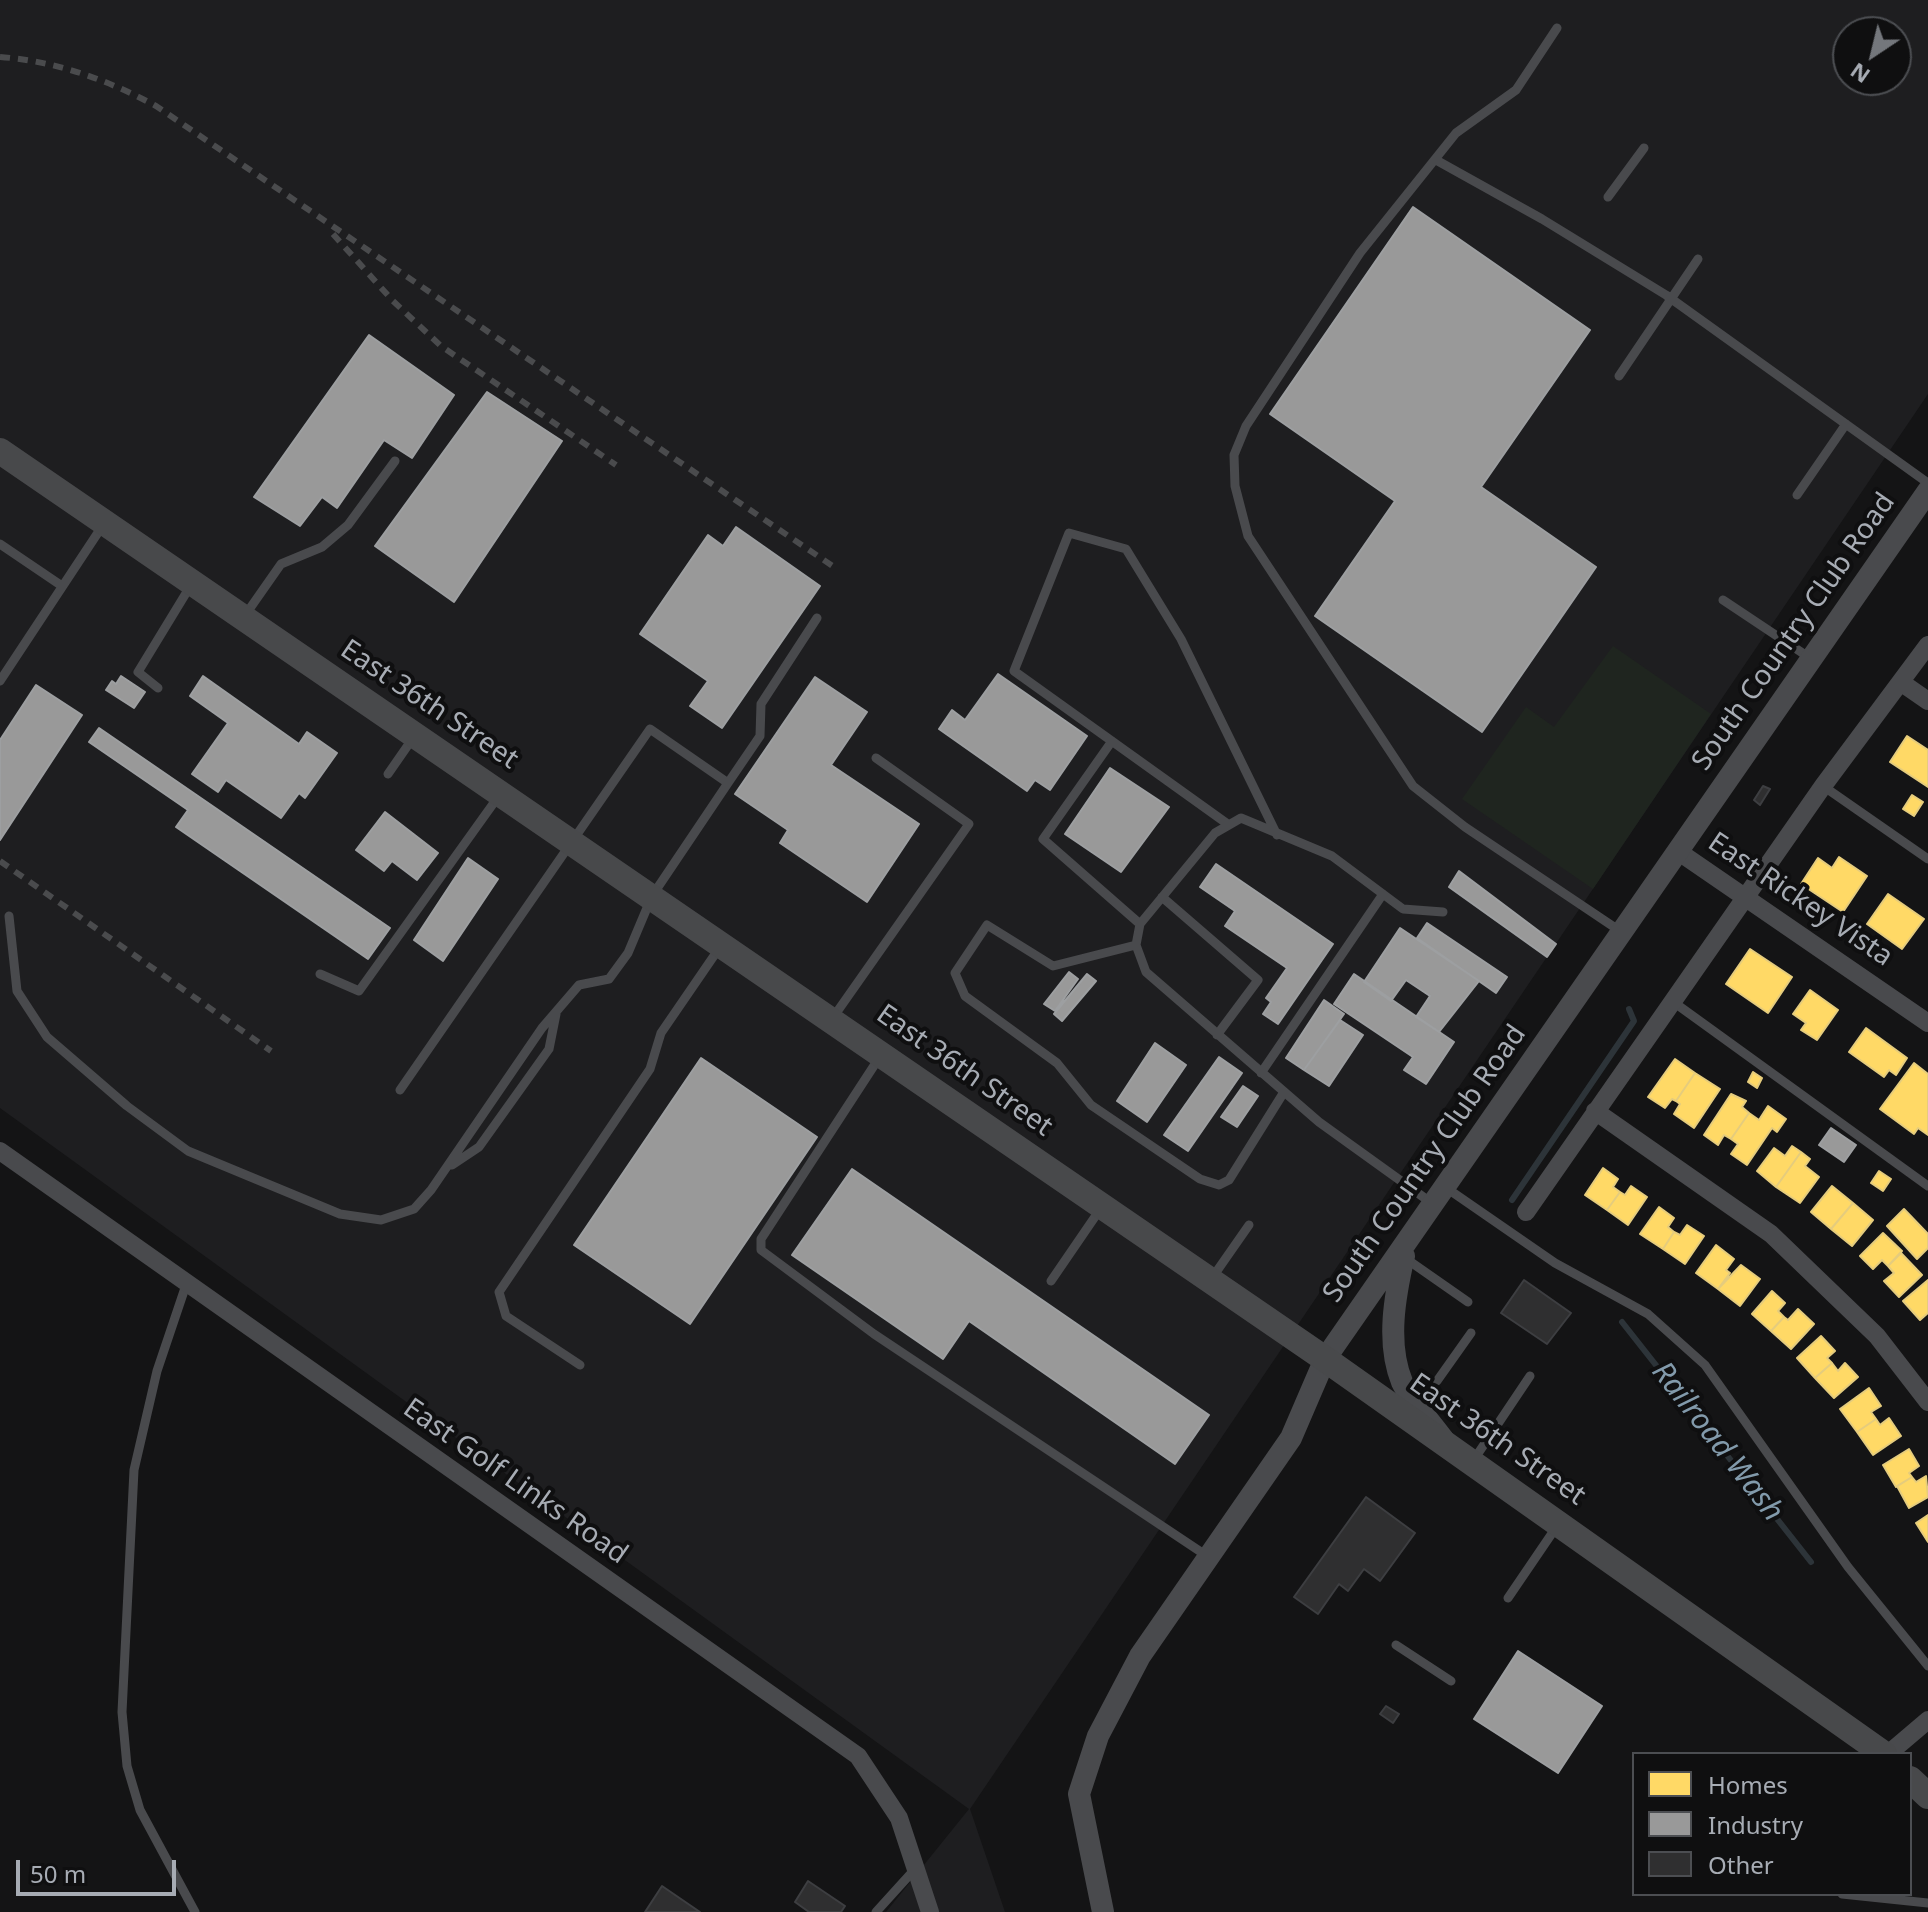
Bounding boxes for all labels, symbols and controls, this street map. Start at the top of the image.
north arrow [1832,16,1912,96]
text: N [1843,57,1875,91]
street label: South Country Club Road [1685,487,1903,777]
street label: East 36th Street [334,633,524,777]
street label: East Rickey Vista [1701,826,1899,974]
street label: East 36th Street [870,998,1058,1144]
street label: South Country Club Road [1316,1019,1534,1309]
water label: Railroad Wash [1644,1355,1790,1529]
street label: East 36th Street [1403,1367,1591,1513]
street label: East Golf Links Road [397,1392,633,1572]
legend [1632,1752,1912,1896]
text: Homes [1708,1768,1788,1801]
text: Industry [1708,1808,1803,1841]
scale bar [20,1844,180,1894]
text: Other [1708,1848,1774,1881]
text: 50 m [30,1857,86,1890]

